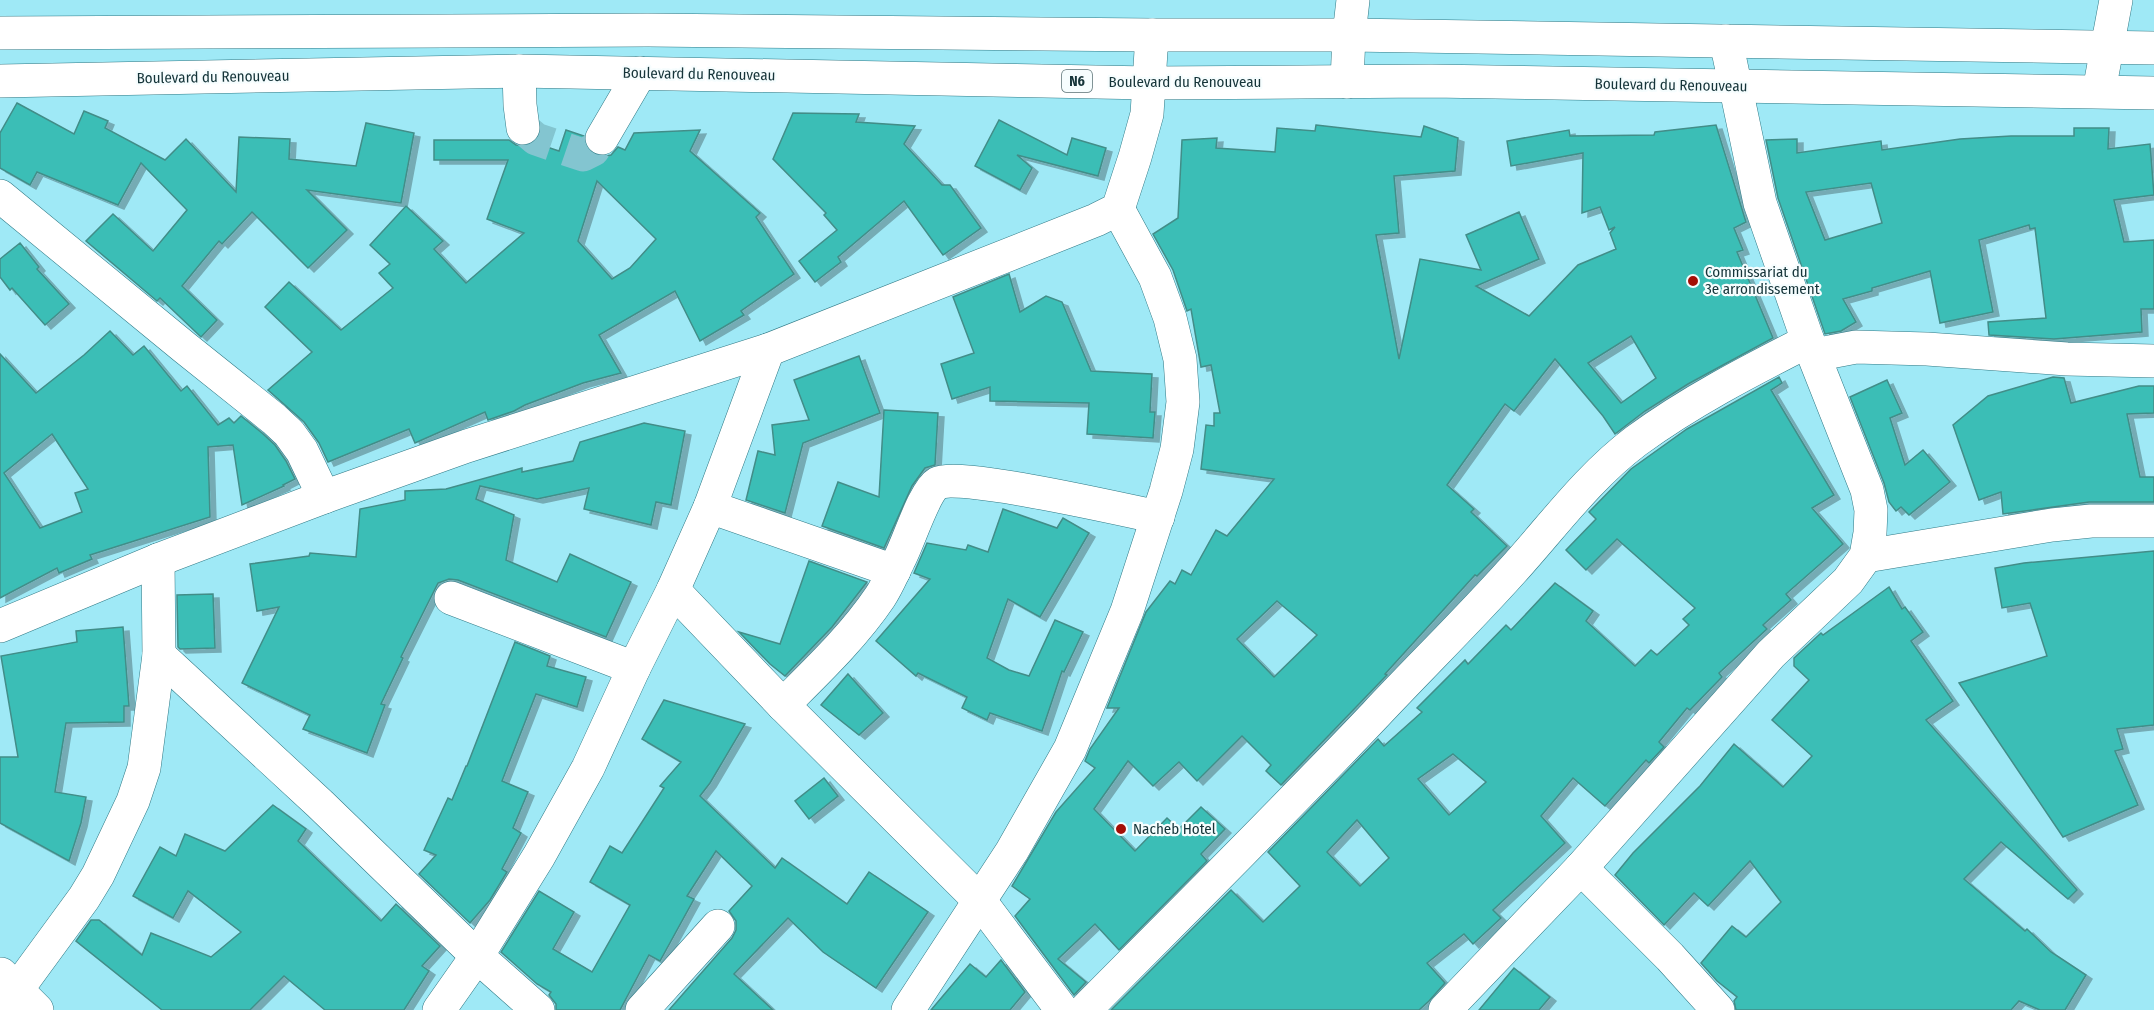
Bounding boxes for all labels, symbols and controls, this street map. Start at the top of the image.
street label: Boulevard du Renouveau [622,64,776,84]
street label: Boulevard du Renouveau [136,67,290,87]
road number: N6 [1062,70,1092,92]
street label: Boulevard du Renouveau [1109,73,1261,91]
street label: Boulevard du Renouveau [1594,75,1748,95]
place label: Commissariat du 3e arrondissement [1705,263,1820,298]
marker: Commissariat du 3e arrondissement [1686,274,1700,288]
place label: Nacheb Hotel [1133,820,1216,838]
marker: Nacheb Hotel [1114,822,1128,836]

